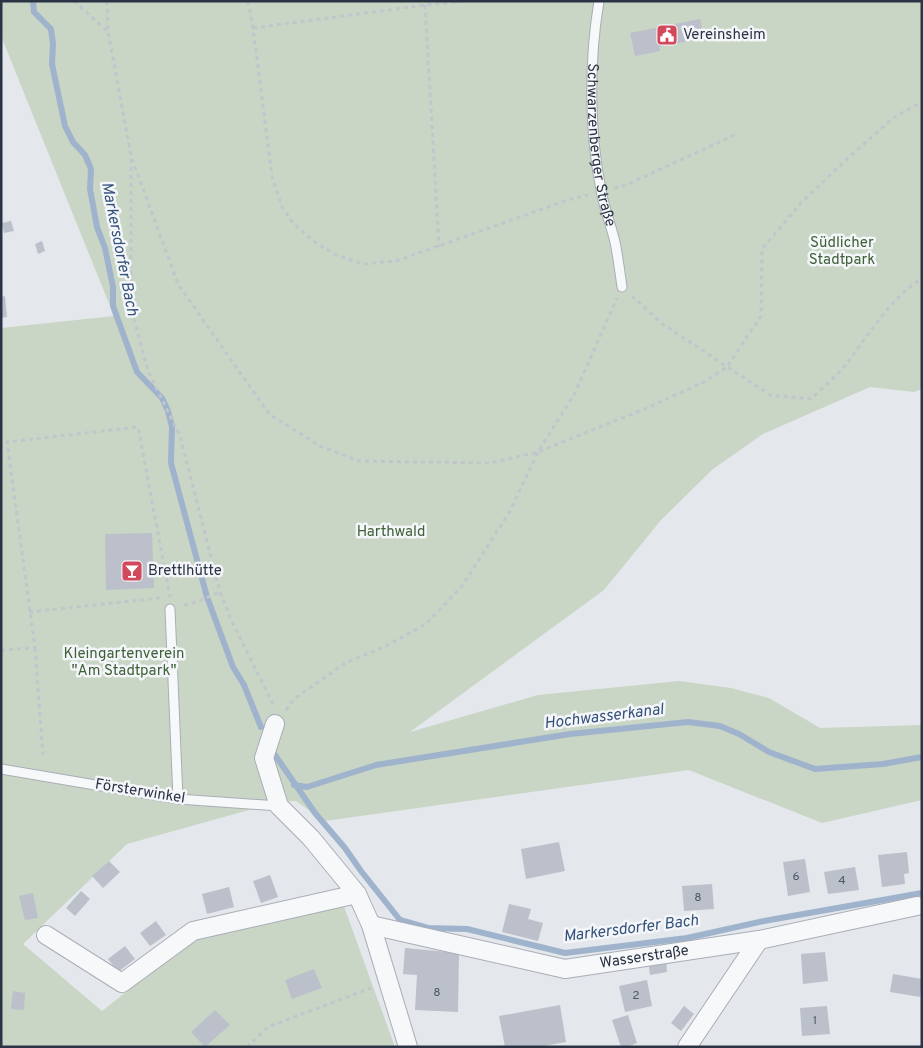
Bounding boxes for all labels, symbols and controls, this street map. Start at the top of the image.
public building icon: Vereinsheim [655,23,679,47]
place label: Vereinsheim [683,26,766,45]
street label: Schwarzenberger Straße [582,63,620,229]
water label: Markersdorfer Bach [96,180,142,318]
park label: Südlicher Stadtpark [809,234,875,270]
park label: Harthwald [357,523,425,542]
bar icon: Brettlhütte [120,559,144,583]
place label: Brettlhütte [148,562,222,581]
park label: Kleingartenverein "Am Stadtpark" [64,645,184,681]
water label: Hochwasserkanal [543,700,666,734]
street label: Försterwinkel [94,775,186,809]
house number: 6 [792,869,800,885]
house number: 4 [838,873,846,889]
house number: 8 [694,890,702,906]
water label: Markersdorfer Bach [562,911,700,947]
street label: Wasserstraße [598,941,690,973]
house number: 8 [433,985,441,1001]
house number: 2 [632,988,640,1004]
house number: 1 [813,1013,817,1029]

